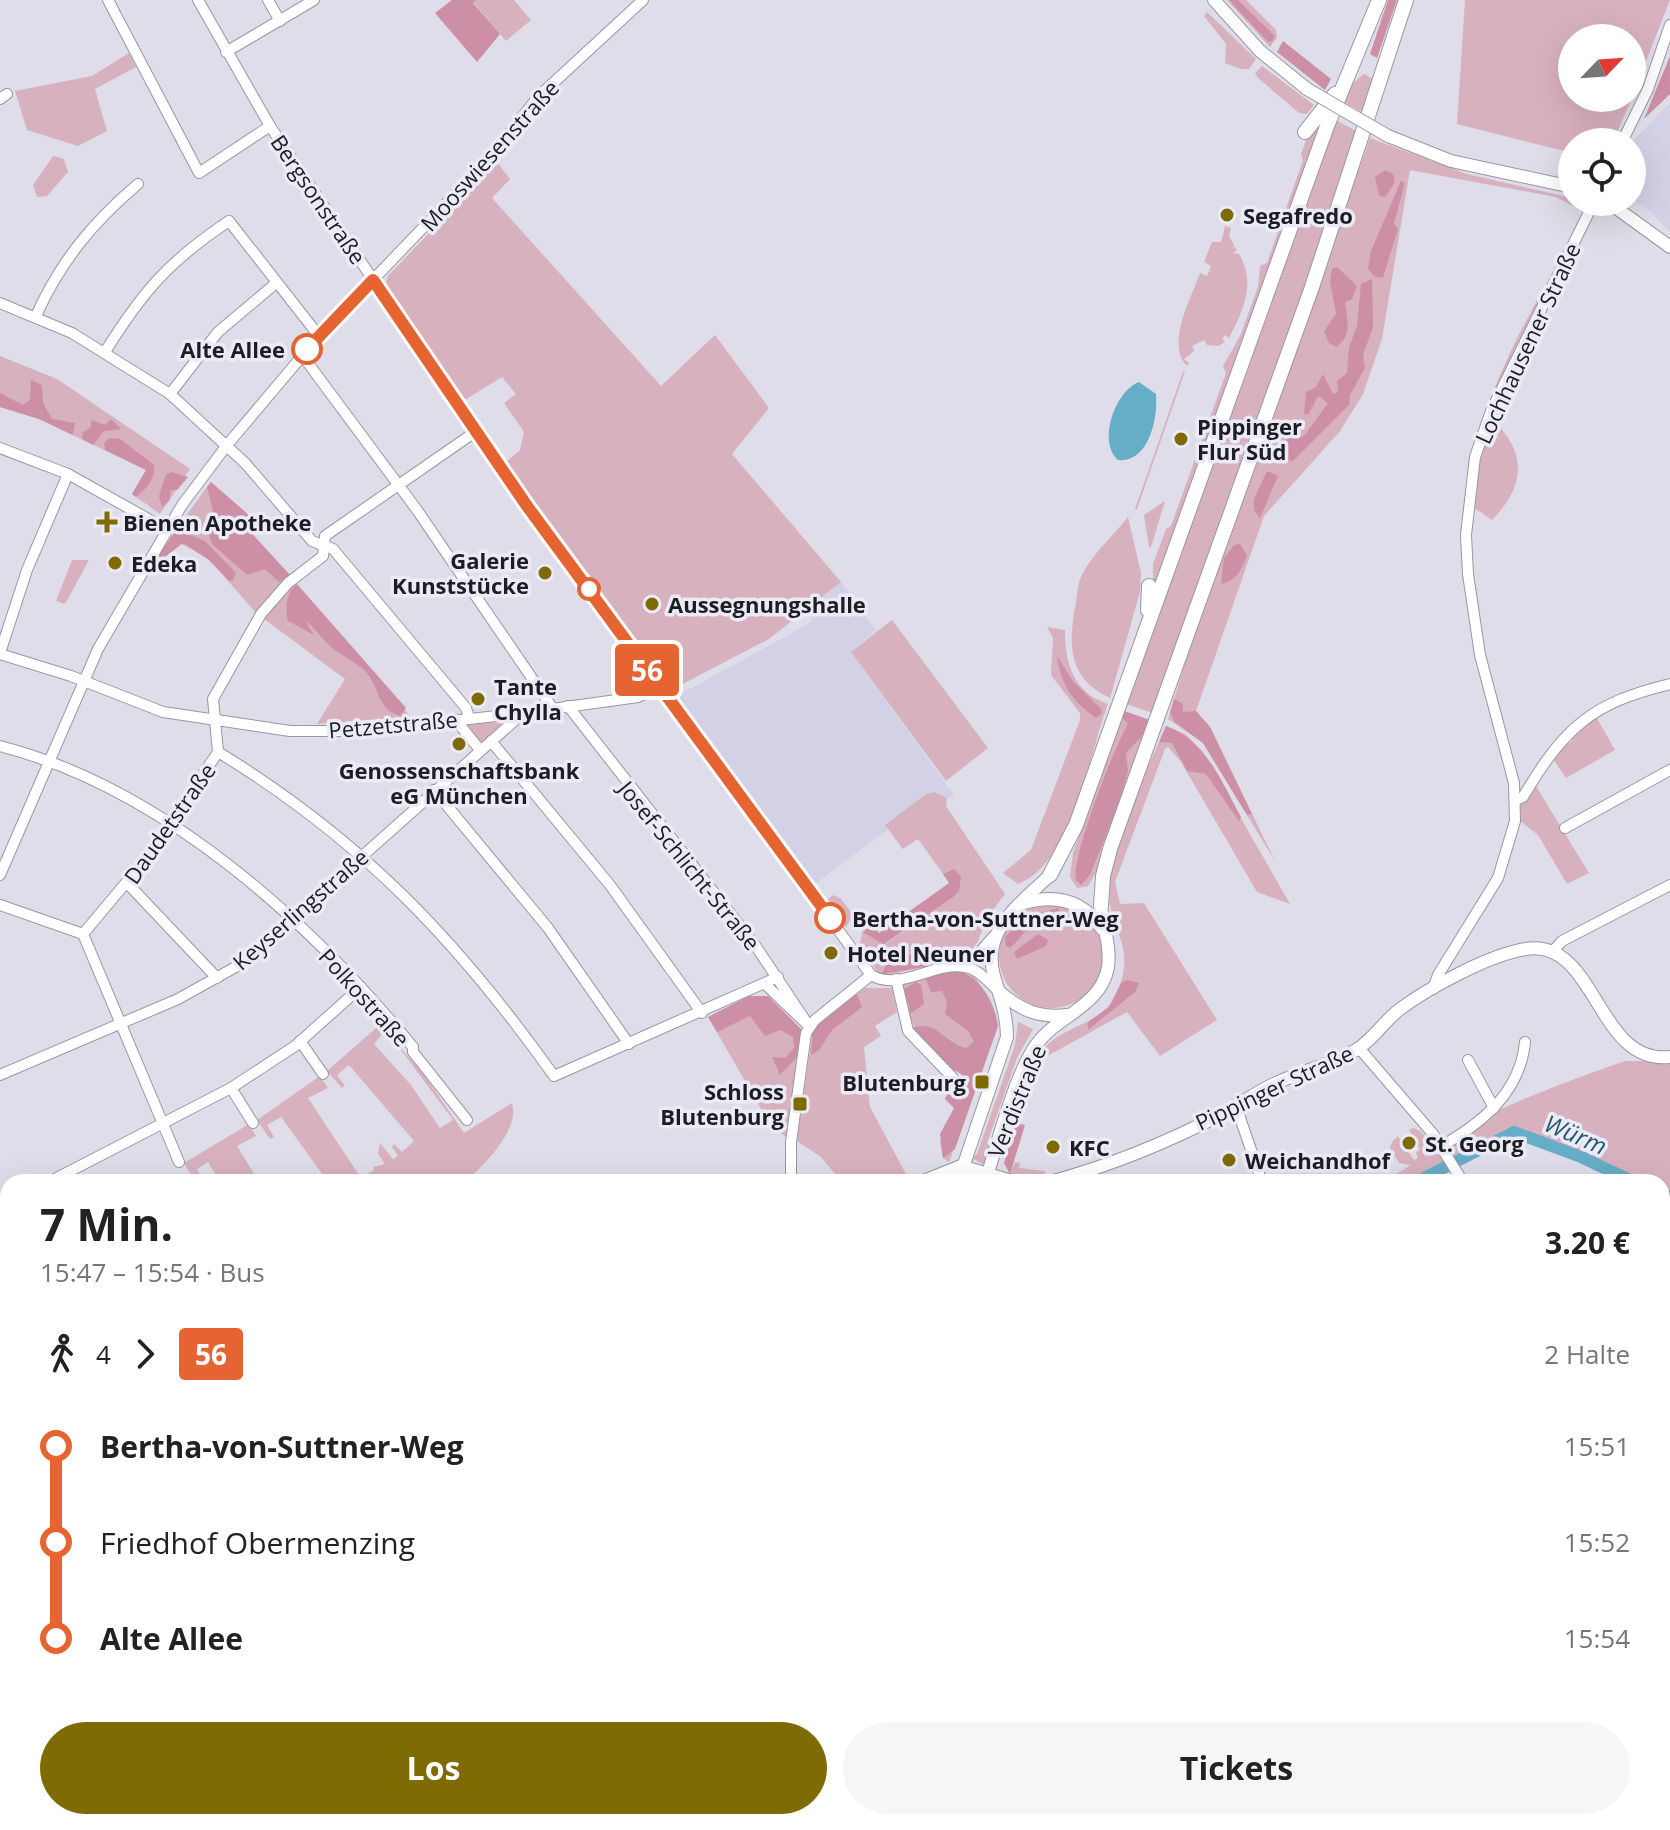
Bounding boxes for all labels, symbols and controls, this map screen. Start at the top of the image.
north arrow [1558,24,1646,112]
map controls [1558,24,1646,216]
street label: Mooswiesenstraße [413,73,565,237]
street label: Bergsonstraße [265,128,373,270]
button: locate [1558,128,1646,216]
place label: Segafredo [1243,200,1353,230]
marker: Segafredo [1218,206,1236,224]
street label: Lochhausener Straße [1467,238,1587,448]
place label: Alte Allee [180,334,285,364]
marker: Alte Allee [292,334,322,364]
place label: Pippinger Flur Süd [1197,411,1302,466]
marker: Pippinger Flur Süd [1172,430,1190,448]
place label: Bienen Apotheke [123,507,312,537]
marker: Bienen Apotheke [98,513,116,531]
place label: Galerie Kunststücke [392,545,529,600]
place label: Edeka [131,548,197,578]
marker: Edeka [106,554,124,572]
marker: Galerie Kunststücke [536,564,554,582]
unlabelled marker [578,578,600,600]
place label: Aussegnungshalle [668,589,866,619]
marker: Aussegnungshalle [643,595,661,613]
line badge: 56 [611,644,683,696]
text: 56 [631,651,663,689]
place label: Tante Chylla [494,671,562,726]
marker: Tante Chylla [469,690,487,708]
street label: Petzetstraße [327,703,459,745]
marker: Genossenschaftsbank eG München [450,735,468,753]
place label: Genossenschaftsbank eG München [339,755,580,810]
street label: Daudetstraße [116,757,222,889]
street label: Josef-Schlicht-Straße [611,772,768,956]
street label: Keyserlingstraße [226,842,374,976]
marker: Bertha-von-Suttner-Weg [815,903,845,933]
place label: Bertha-von-Suttner-Weg [852,903,1119,933]
place label: Hotel Neuner [847,938,995,968]
street label: Polkostraße [313,941,417,1053]
marker: Hotel Neuner [822,944,840,962]
street label: Pippinger Straße [1190,1037,1358,1137]
street label: Verdistraße [980,1040,1052,1162]
place label: Blutenburg [842,1067,967,1097]
marker: Blutenburg [973,1073,991,1091]
place label: Schloss Blutenburg [660,1076,785,1131]
marker: Schloss Blutenburg [791,1095,809,1113]
water label: Würm [1540,1106,1612,1162]
place label: St. Georg [1425,1128,1524,1158]
place label: KFC [1069,1132,1110,1162]
marker: St. Georg [1400,1134,1418,1152]
marker: KFC [1044,1138,1062,1156]
place label: Weichandhof [1245,1145,1392,1175]
marker: Weichandhof [1220,1151,1238,1169]
text: 7 Min. [40,1194,173,1254]
text: 3.20 € [1545,1222,1630,1263]
text: 15:47 – 15:54 · Bus [40,1254,265,1290]
icon: walk [40,1332,84,1376]
icon: forward [123,1332,167,1376]
text: 56 [195,1335,227,1373]
text: 4 [96,1336,111,1372]
text: 2 Halte [1544,1336,1630,1372]
text: Bertha-von-Suttner-Weg [100,1426,464,1467]
text: 15:51 [1564,1428,1630,1464]
text: Friedhof Obermenzing [100,1522,415,1563]
text: 15:52 [1564,1524,1630,1560]
text: Alte Allee [100,1618,243,1659]
text: 15:54 [1564,1620,1630,1656]
button: Los [40,1722,827,1814]
button: Tickets [843,1722,1630,1814]

